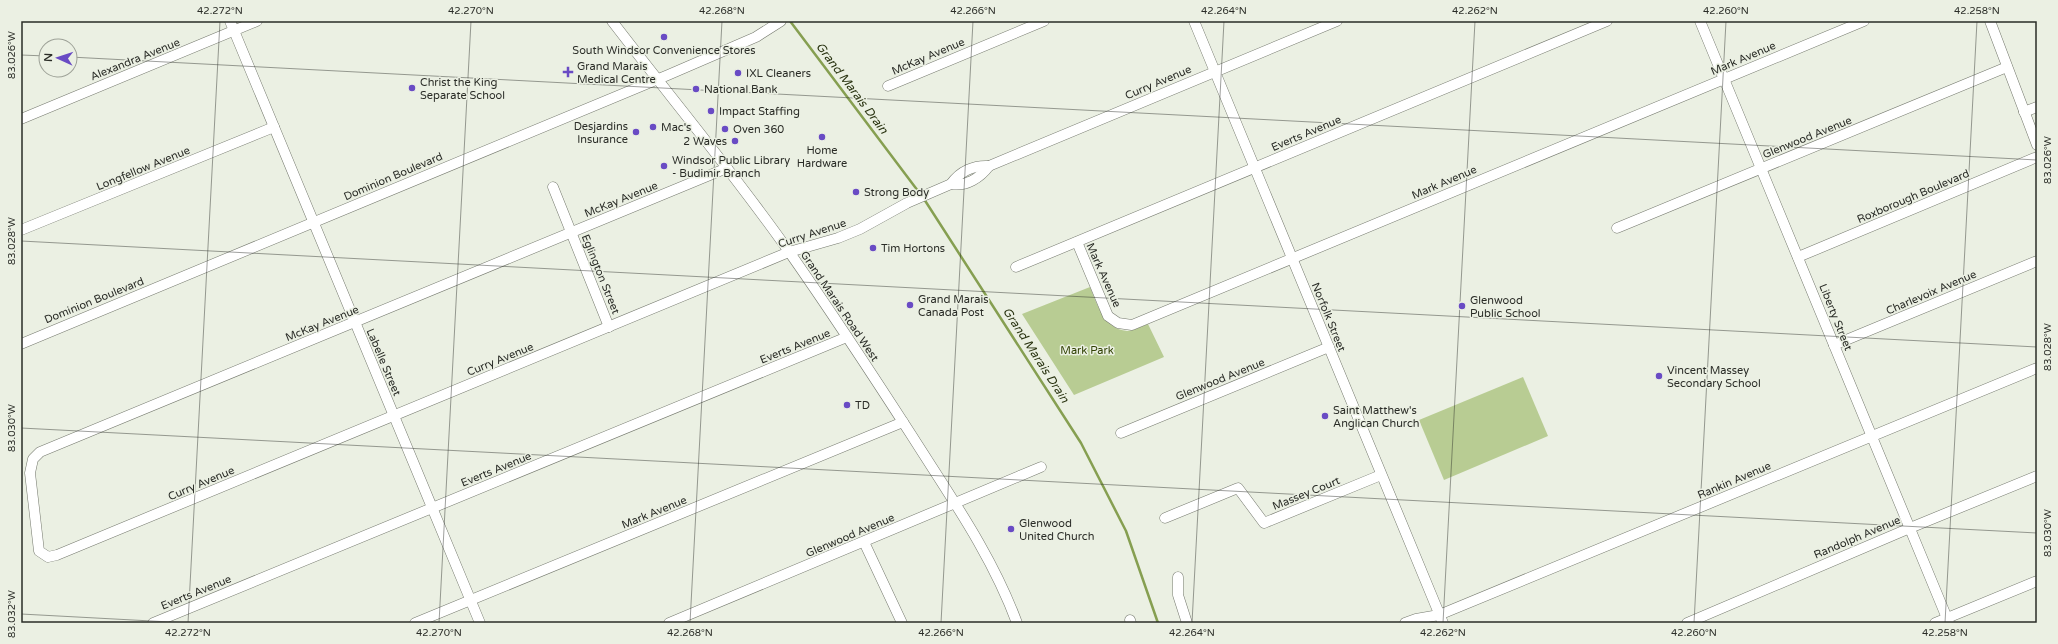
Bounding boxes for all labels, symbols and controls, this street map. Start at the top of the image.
text: 42.272°N [197,5,243,17]
text: 42.270°N [448,5,494,17]
text: 42.268°N [699,5,745,17]
text: 42.266°N [950,5,996,17]
text: 42.264°N [1201,5,1247,17]
text: 42.262°N [1452,5,1498,17]
text: 42.260°N [1703,5,1749,17]
text: 42.258°N [1954,5,2000,17]
text: 83.026°W [6,31,18,79]
marker: South Windsor Convenience Stores [659,32,669,42]
street label: McKay Avenue [890,35,967,78]
street label: Alexandra Avenue [89,36,182,83]
north arrow [38,38,78,78]
street label: Mark Avenue [1709,39,1778,78]
water label: Grand Marais Drain [813,40,891,137]
place label: South Windsor Convenience Stores [572,44,756,57]
text: N [42,53,55,62]
place label: Grand Marais Medical Centre [577,60,656,86]
street label: Curry Avenue [1123,63,1193,102]
marker: Grand Marais Medical Centre [562,66,574,78]
place label: IXL Cleaners [746,67,811,80]
marker: IXL Cleaners [733,68,743,78]
place label: Christ the King Separate School [420,76,505,102]
marker: Christ the King Separate School [407,83,417,93]
place label: National Bank [704,83,778,96]
marker: National Bank [691,84,701,94]
place label: Impact Staffing [719,105,800,118]
marker: Impact Staffing [706,106,716,116]
street label: Everts Avenue [1269,113,1343,154]
street label: Glenwood Avenue [1761,114,1854,161]
place label: Desjardins Insurance [574,120,628,146]
place label: Mac's [661,121,691,134]
marker: Mac's [648,122,658,132]
place label: Oven 360 [733,123,784,136]
marker: Oven 360 [720,124,730,134]
marker: Desjardins Insurance [631,127,641,137]
marker: Home Hardware [817,132,827,142]
place label: 2 Waves [683,135,727,148]
marker: 2 Waves [730,136,740,146]
text: 83.026°W [2042,136,2054,184]
street label: Longfellow Avenue [94,144,192,193]
place label: Home Hardware [797,144,847,170]
street label: Dominion Boulevard [342,150,445,203]
place label: Windsor Public Library - Budimir Branch [672,154,790,180]
marker: Windsor Public Library - Budimir Branch [659,161,669,171]
street label: Mark Avenue [1410,163,1479,202]
street label: Roxborough Boulevard [1855,167,1971,226]
street label: McKay Avenue [583,179,660,220]
place label: Strong Body [864,186,929,199]
marker: Strong Body [851,187,861,197]
street label: Curry Avenue [776,216,848,251]
text: 83.028°W [6,217,18,265]
street label: Eglington Street [579,232,622,316]
street label: Mark Avenue [1084,241,1124,309]
place label: Tim Hortons [881,242,945,255]
marker: Tim Hortons [868,243,878,253]
street label: Grand Marais Road West [798,249,881,364]
street label: Charlevoix Avenue [1884,268,1978,317]
street label: Dominion Boulevard [43,275,146,326]
street label: Norfolk Street [1309,281,1348,354]
street label: Liberty Street [1816,282,1855,352]
place label: Grand Marais Canada Post [918,293,988,319]
place label: Glenwood Public School [1470,294,1541,320]
marker: Grand Marais Canada Post [905,300,915,310]
marker: Glenwood Public School [1457,301,1467,311]
street label: McKay Avenue [284,303,361,344]
water label: Grand Marais Drain [1000,305,1072,406]
text: 83.028°W [2042,323,2054,371]
street label: Everts Avenue [758,326,832,366]
street label: Labelle Street [364,327,404,398]
street label: Curry Avenue [465,340,535,379]
park label: Mark Park [1060,344,1114,357]
street label: Glenwood Avenue [1174,356,1267,403]
place label: Vincent Massey Secondary School [1667,364,1761,390]
marker: Vincent Massey Secondary School [1654,371,1664,381]
place label: TD [855,399,870,412]
marker: TD [842,400,852,410]
text: 83.030°W [6,404,18,452]
place label: Saint Matthew's Anglican Church [1333,404,1419,430]
marker: Saint Matthew's Anglican Church [1320,411,1330,421]
street label: Everts Avenue [459,449,533,489]
street label: Rankin Avenue [1696,459,1773,502]
street label: Curry Avenue [166,464,236,503]
street label: Massey Court [1271,474,1342,513]
street label: Mark Avenue [620,493,689,531]
text: 83.030°W [2042,509,2054,557]
street label: Glenwood Avenue [804,511,896,560]
street label: Randolph Avenue [1812,513,1903,562]
place label: Glenwood United Church [1019,517,1094,543]
marker: Glenwood United Church [1006,524,1016,534]
street label: Everts Avenue [159,572,233,612]
text: 83.032°W [6,590,18,638]
text: 42.272°N [165,627,211,639]
text: 42.270°N [416,627,462,639]
text: 42.268°N [667,627,713,639]
text: 42.266°N [918,627,964,639]
text: 42.264°N [1169,627,1215,639]
text: 42.262°N [1420,627,1466,639]
text: 42.260°N [1671,627,1717,639]
text: 42.258°N [1922,627,1968,639]

